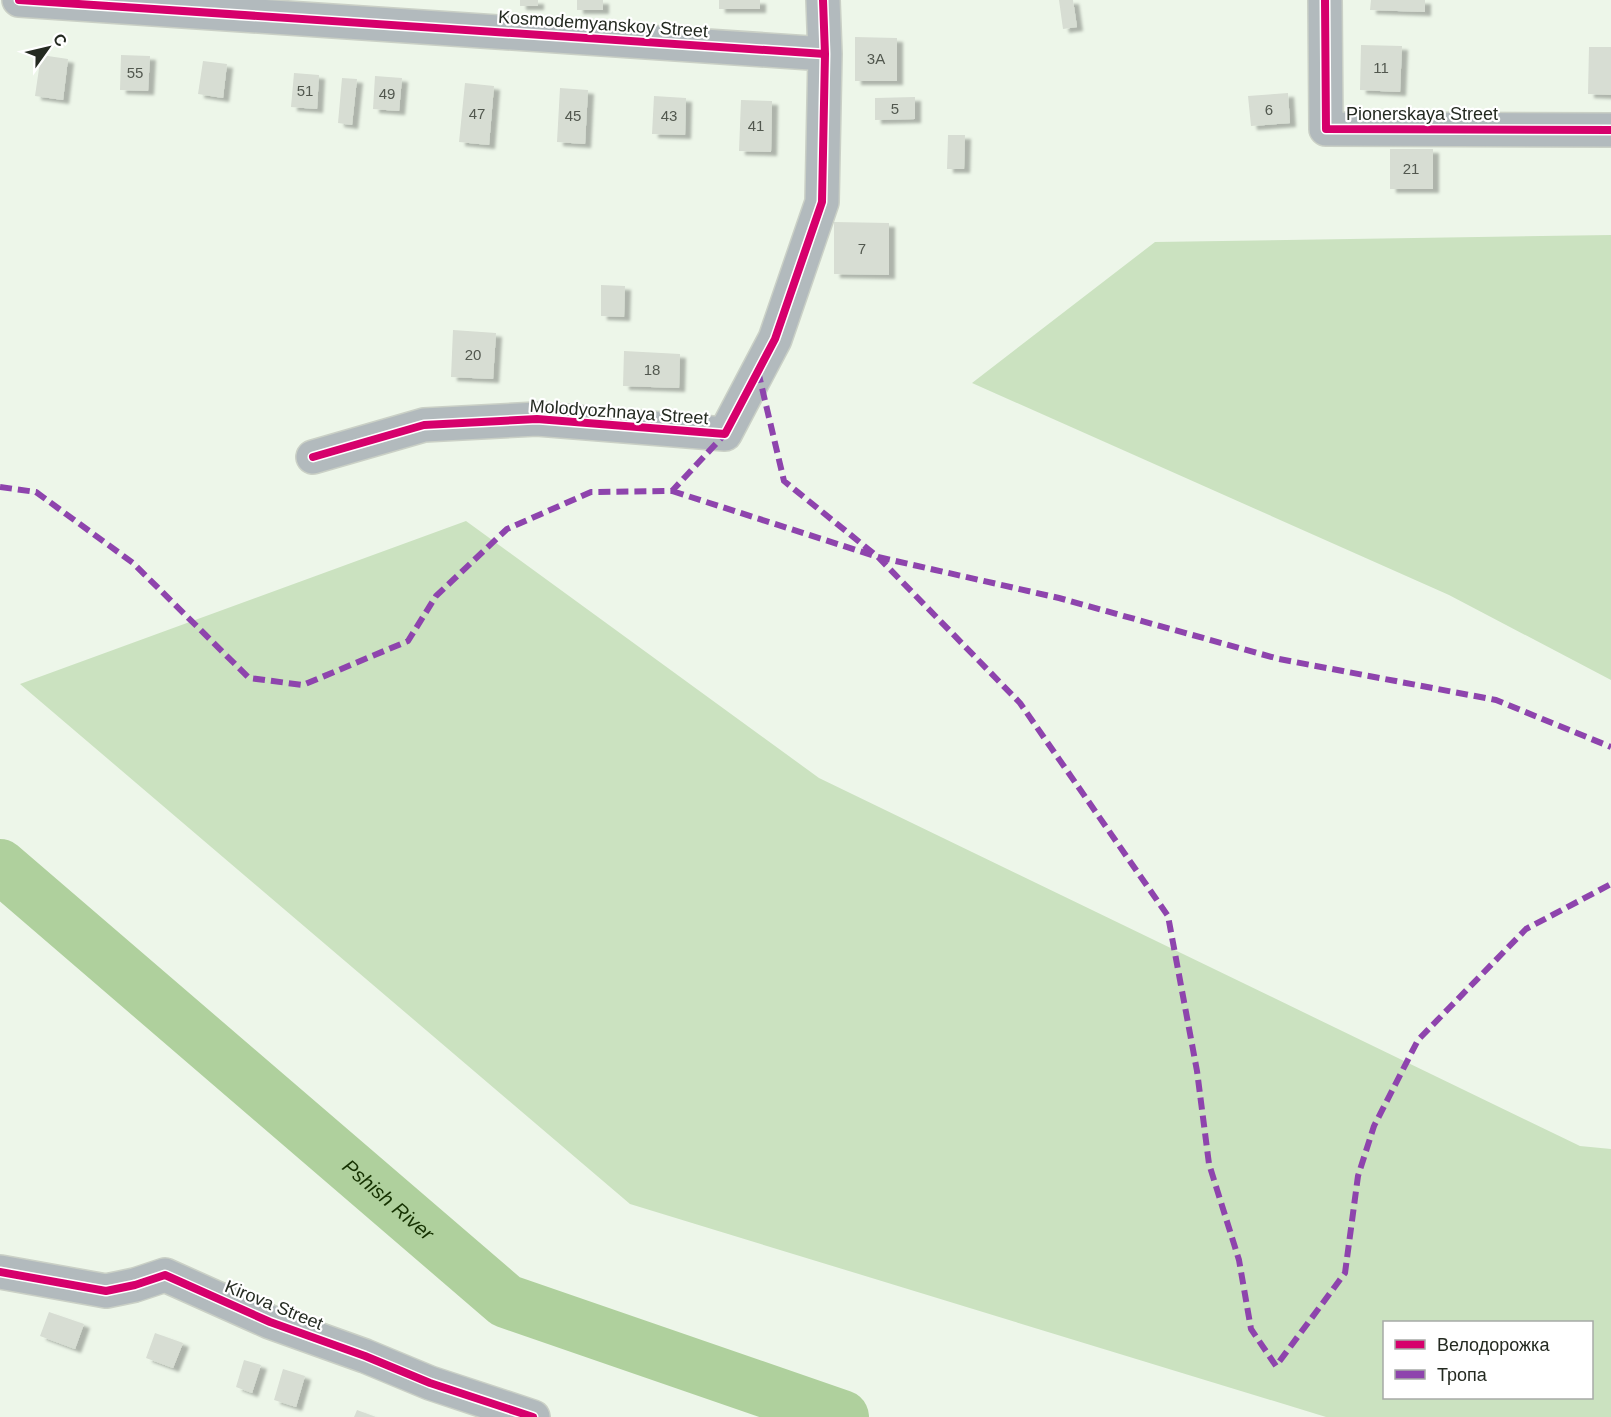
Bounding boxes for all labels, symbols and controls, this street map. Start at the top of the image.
street label: Kosmodemyanskoy Street [498,7,708,41]
north arrow [18,18,78,78]
text: С [50,30,71,50]
house number: 3А [867,50,885,67]
house number: 11 [1373,59,1389,76]
house number: 55 [127,64,143,81]
house number: 51 [297,82,313,99]
house number: 49 [379,85,395,102]
house number: 5 [891,100,899,117]
house number: 6 [1265,101,1273,118]
street label: Pionerskaya Street [1346,104,1498,124]
house number: 47 [469,105,485,122]
house number: 45 [565,107,581,124]
house number: 43 [661,107,677,124]
house number: 41 [748,117,764,134]
house number: 21 [1403,160,1419,177]
house number: 7 [858,240,866,257]
house number: 20 [465,346,481,363]
house number: 18 [644,361,660,378]
street label: Molodyozhnaya Street [529,396,709,428]
water label: Pshish River [338,1155,439,1246]
street label: Kirova Street [222,1276,326,1334]
legend [1383,1321,1593,1399]
text: Велодорожка [1437,1335,1550,1355]
text: Тропа [1437,1365,1488,1385]

